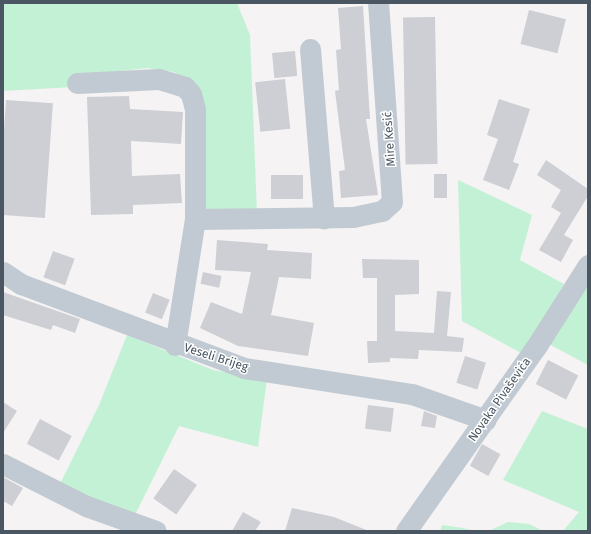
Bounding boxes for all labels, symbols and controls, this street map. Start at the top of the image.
street label: Mire Kesić [381,111,399,167]
street label: Veseli Brijeg [182,341,250,375]
street label: Novaka Pivaševića [466,355,534,445]

